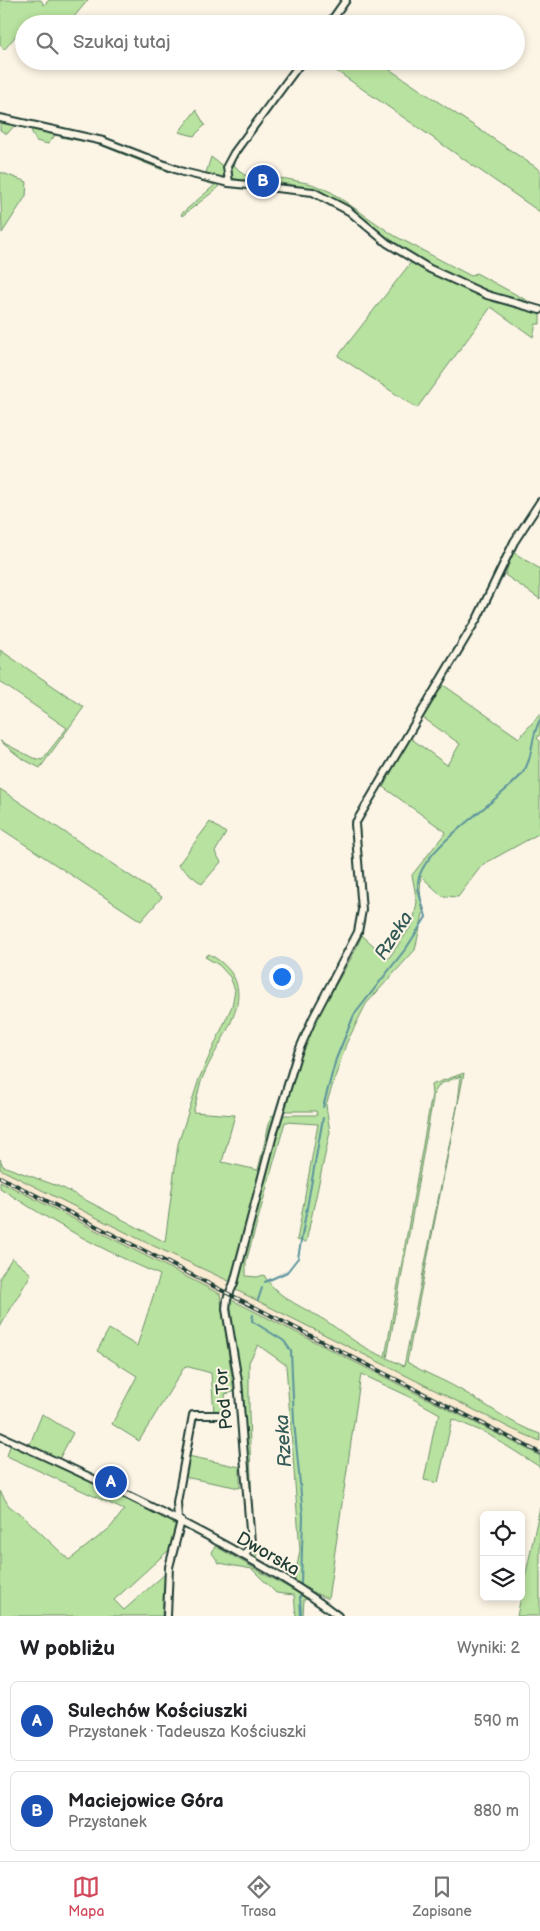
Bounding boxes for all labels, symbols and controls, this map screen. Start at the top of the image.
search box [15,15,525,70]
icon: search [33,29,61,57]
text: Szukaj tutaj [73,31,170,54]
pin: B [247,162,279,200]
water label: Rzeka [370,907,418,965]
your location [269,964,295,990]
street label: Pod Tor [211,1367,237,1430]
water label: Rzeka [271,1414,297,1468]
pin: A [95,1463,127,1501]
map controls [480,1511,525,1601]
button: locate [480,1511,525,1556]
street label: Dworska [233,1528,303,1580]
button: layers [480,1556,525,1601]
text: W pobliżu [20,1636,115,1661]
text: Wyniki: 2 [457,1639,520,1658]
text: Sulechów Kościuszki [68,1700,247,1723]
text: A [32,1712,42,1731]
text: 590 m [474,1712,519,1731]
text: Przystanek · Tadeusza Kościuszki [68,1723,306,1742]
text: Maciejowice Góra [68,1790,224,1813]
text: B [31,1802,43,1821]
text: 880 m [473,1802,519,1821]
text: Przystanek [68,1813,147,1832]
tab: Mapa [68,1873,104,1920]
tab: Trasa [241,1873,276,1920]
tab: Zapisane [413,1873,472,1920]

